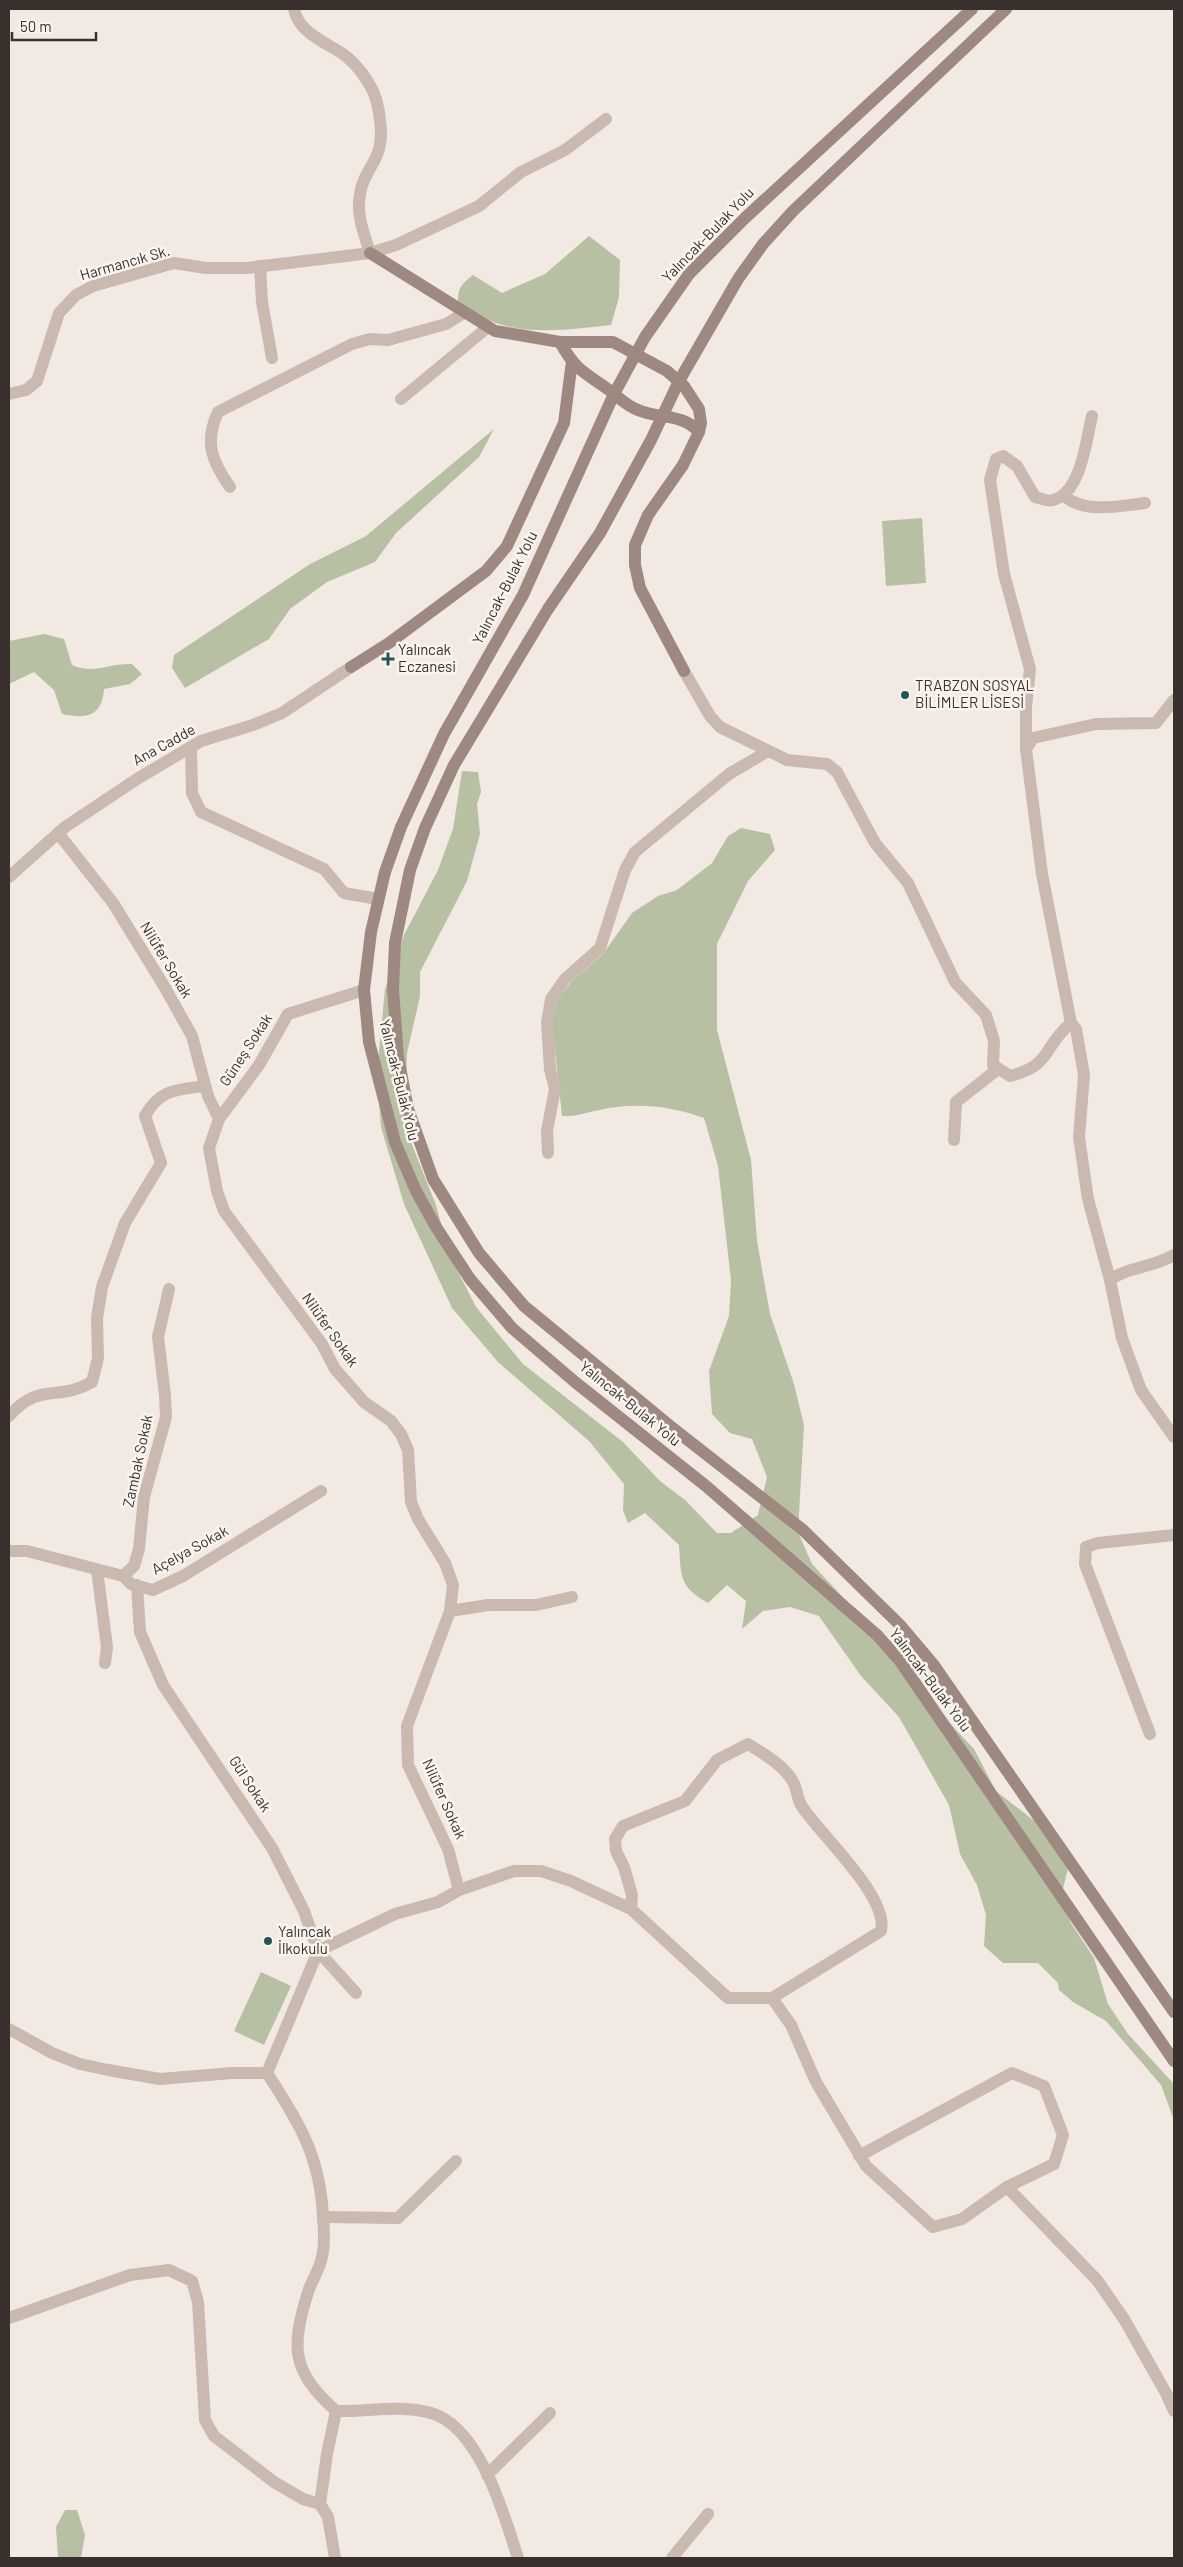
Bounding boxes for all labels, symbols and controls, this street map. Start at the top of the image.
scale bar [12,10,96,42]
text: 50 m [20,17,52,35]
street label: Yalıncak-Bulak Yolu [657,183,757,285]
street label: Harmancık Sk. [78,241,172,283]
street label: Yalıncak-Bulak Yolu [468,528,540,647]
place label: Yalıncak Eczanesi [398,640,456,675]
marker: Yalıncak Eczanesi [382,653,394,665]
place label: TRABZON SOSYAL BİLİMLER LİSESİ [915,676,1034,711]
marker: TRABZON SOSYAL BİLİMLER LİSESİ [899,689,911,701]
street label: Ana Cadde [129,720,198,769]
street label: Nilüfer Sokak [137,918,197,1001]
street label: Güneş Sokak [215,1009,276,1089]
street label: Yalıncak-Bulak Yolu [376,1017,424,1142]
street label: Nilüfer Sokak [299,1289,363,1370]
street label: Yalıncak-Bulak Yolu [576,1357,685,1449]
street label: Zambak Sokak [118,1412,156,1509]
street label: Açelya Sokak [148,1520,231,1578]
street label: Yalıncak-Bulak Yolu [886,1624,976,1735]
street label: Gül Sokak [226,1752,276,1815]
street label: Nilüfer Sokak [419,1756,471,1842]
place label: Yalıncak İlkokulu [278,1922,332,1957]
marker: Yalıncak İlkokulu [262,1935,274,1947]

